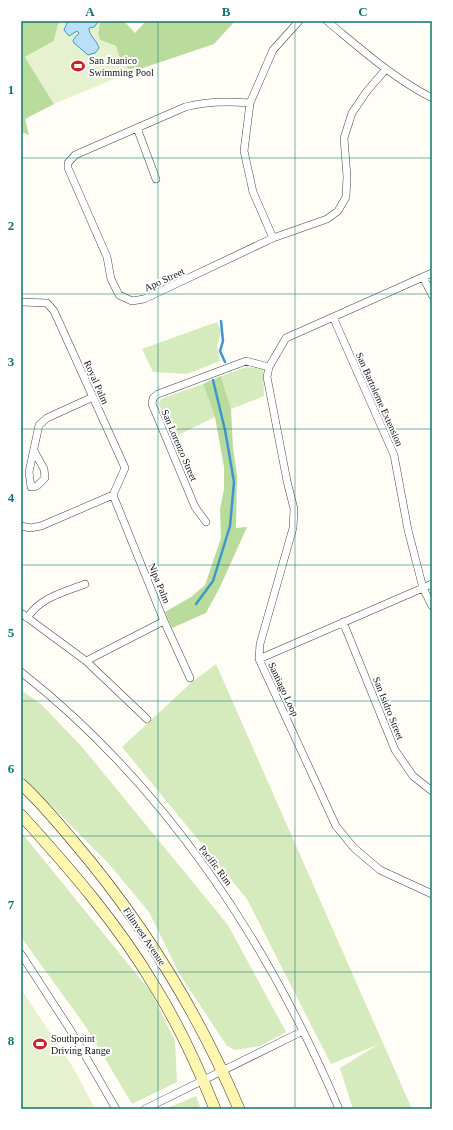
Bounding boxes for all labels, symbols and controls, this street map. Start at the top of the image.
text: A [85,4,95,19]
text: B [222,4,231,19]
text: C [358,4,368,19]
place label: San Juanico Swimming Pool [89,55,154,78]
sports icon: San Juanico Swimming Pool [70,58,86,74]
text: 1 [8,82,14,97]
text: 2 [8,218,14,233]
street label: Apo Street [142,265,186,294]
street label: San Bartoleme Extension [354,351,405,448]
text: 3 [8,354,15,369]
street label: Royal Palm [82,359,111,406]
street label: San Lorenzo Street [160,408,200,483]
text: 4 [8,490,15,505]
street label: Nipa Palm [146,561,173,605]
text: 5 [8,625,15,640]
street label: Santiago Loop [266,660,301,718]
street label: San Isidro Street [371,675,406,741]
text: 6 [8,761,15,776]
street label: Pacific Rim [197,843,234,888]
text: 7 [8,897,15,912]
street label: Filinvest Avenue [121,905,168,968]
text: 8 [8,1033,15,1048]
place label: Southpoint Driving Range [51,1033,111,1056]
sports icon: Southpoint Driving Range [32,1036,48,1052]

